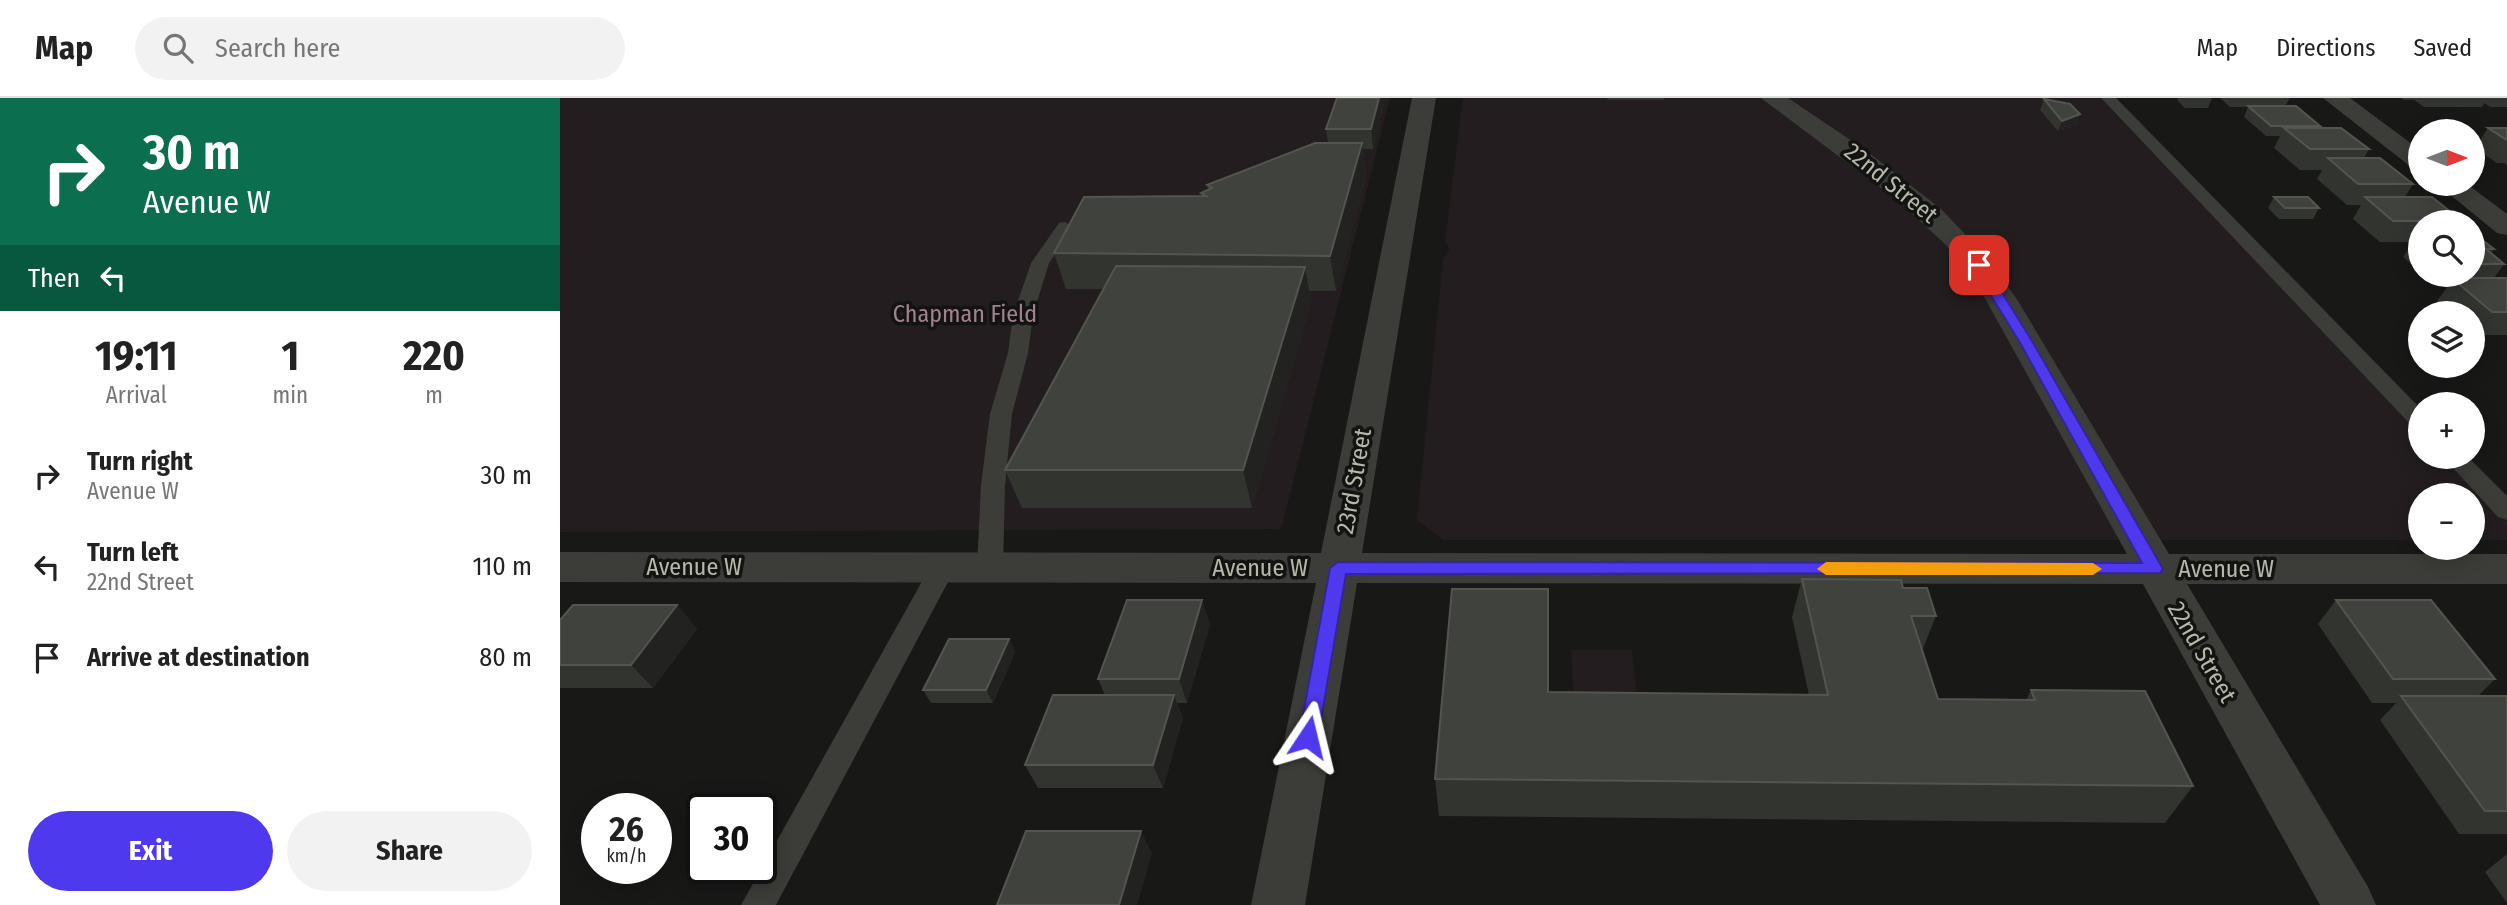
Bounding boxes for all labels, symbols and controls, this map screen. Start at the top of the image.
search box [135,17,625,80]
text: Map [35,28,93,68]
icon: search [159,29,197,67]
text: Search here [215,33,340,64]
text: Map [2197,34,2238,62]
text: Directions [2276,34,2375,62]
text: Saved [2413,34,2472,62]
north arrow [2408,119,2485,196]
map controls [2408,119,2485,560]
text: 30 m [143,123,241,182]
icon: right [28,126,119,217]
street label: 22nd Street [1839,137,1943,229]
text: Avenue W [143,183,271,221]
button: search [2408,210,2485,287]
pin [1949,235,2009,295]
icon: arrive [1960,246,1998,284]
icon: left [94,259,132,297]
text: Then [28,263,80,294]
park label: Chapman Field [893,300,1037,328]
button: layers [2408,301,2485,378]
text: 19:11 [95,331,177,381]
text: 1 [281,331,299,381]
text: 220 [403,331,465,381]
text: Arrival [106,381,167,409]
text: min [272,381,308,409]
text: m [425,381,443,409]
button: + [2408,392,2485,469]
street label: 23rd Street [1331,426,1377,536]
text: Turn right [87,446,193,477]
icon: right [28,457,66,495]
text: 30 m [481,460,532,491]
text: Avenue W [87,477,179,505]
button: − [2408,483,2485,560]
text: Turn left [87,537,179,568]
icon: left [28,548,66,586]
text: 110 m [472,551,532,582]
street label: Avenue W [646,553,742,581]
street label: Avenue W [1212,554,1308,582]
street label: Avenue W [2178,555,2274,583]
text: 22nd Street [87,568,194,596]
street label: 22nd Street [2162,597,2242,707]
icon: arrive [28,639,66,677]
text: Arrive at destination [87,642,310,673]
text: 80 m [479,642,532,673]
position arrow [1271,700,1345,774]
speed limit sign: 30 [686,793,777,884]
text: 26 [609,808,644,850]
button: Exit [28,811,273,891]
button: Share [287,811,532,891]
text: km/h [606,845,647,867]

